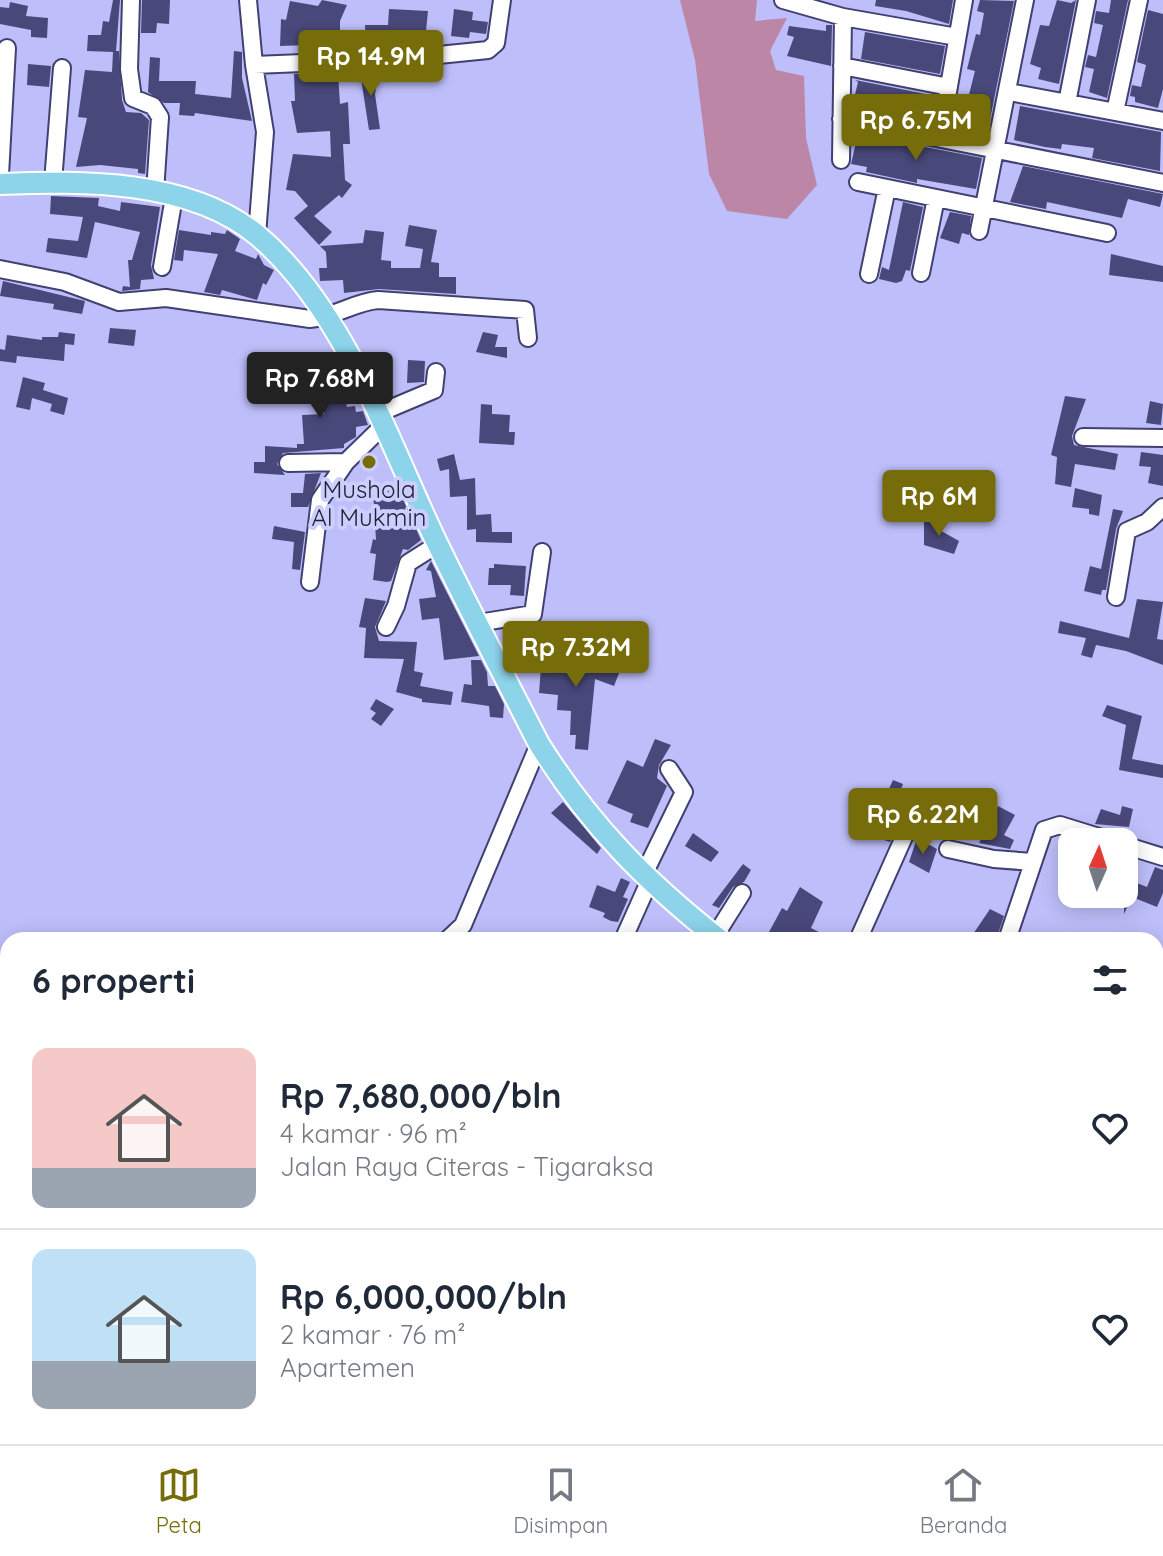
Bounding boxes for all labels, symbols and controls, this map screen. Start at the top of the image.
pin: Rp 14.9M [288,30,454,98]
text: Rp 14.9M [316,39,426,72]
pin: Rp 6.75M [833,94,999,162]
text: Rp 6.75M [860,103,972,136]
pin: Rp 7.68M [237,352,403,420]
text: Rp 7.68M [265,361,375,394]
marker: Mushola Al Mukmin [360,453,378,471]
pin: Rp 6M [883,470,995,538]
place label: Mushola Al Mukmin [312,474,426,532]
text: Rp 6M [900,479,978,512]
pin: Rp 7.32M [493,621,659,689]
text: Rp 7.32M [521,630,631,663]
pin: Rp 6.22M [840,788,1006,856]
text: Rp 6.22M [866,797,980,830]
north arrow [1058,828,1138,908]
map controls [1058,828,1138,908]
icon: filters [1088,958,1132,1002]
text: 6 properti [32,959,195,1002]
text: Rp 7,680,000/bln [280,1074,562,1117]
icon: home [96,1080,192,1176]
icon: heart [1088,1106,1132,1150]
text: 4 kamar · 96 m² [280,1117,467,1150]
text: Jalan Raya Citeras - Tigaraksa [280,1150,654,1183]
text: Rp 6,000,000/bln [280,1275,567,1318]
icon: home [96,1281,192,1377]
icon: heart [1088,1307,1132,1351]
text: 2 kamar · 76 m² [280,1318,465,1351]
text: Apartemen [280,1351,415,1384]
tab: Peta [156,1463,202,1539]
tab: Disimpan [513,1463,608,1539]
tab: Beranda [920,1463,1007,1539]

